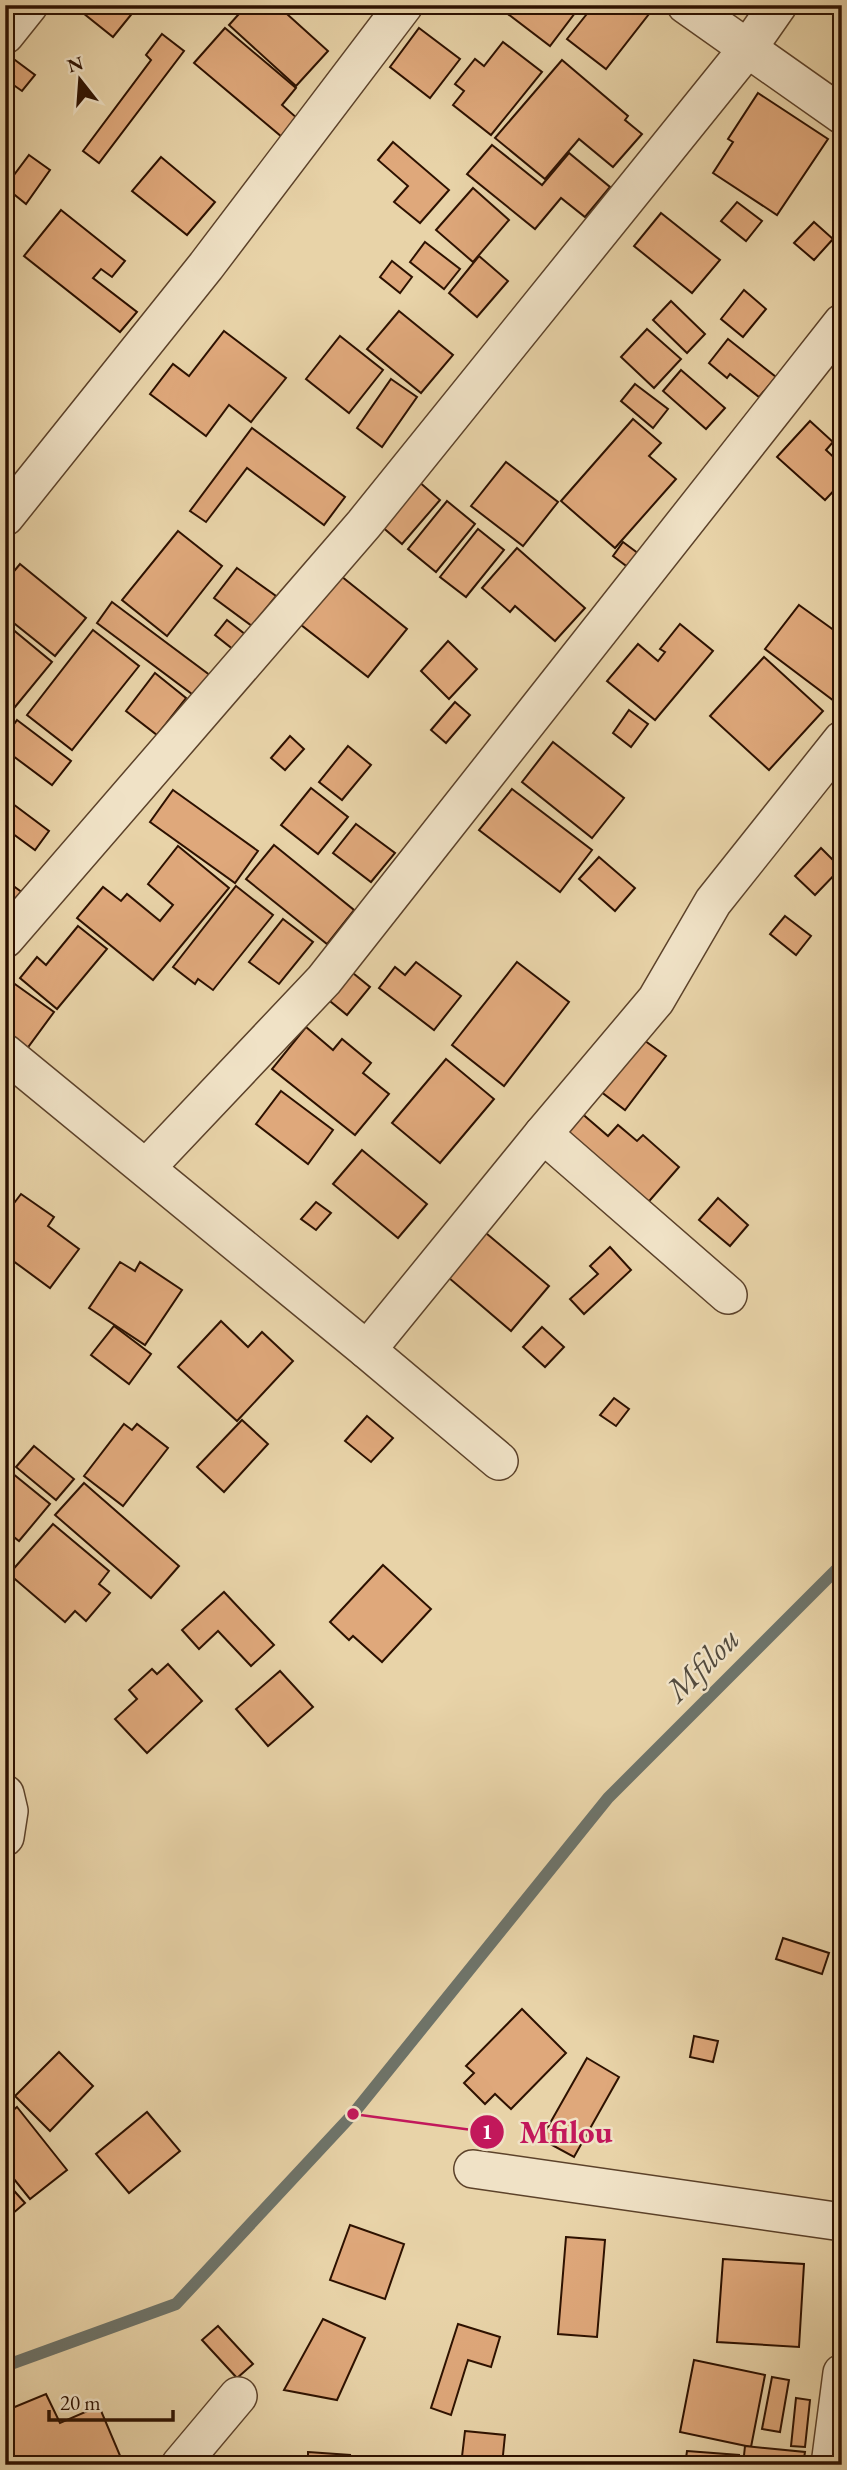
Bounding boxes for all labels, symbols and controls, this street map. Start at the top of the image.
north arrow [46,46,116,116]
text: N [64,50,87,78]
water label: Mfilou [654,1617,749,1712]
callout: Mfilou [470,2105,626,2159]
text: Mfilou [519,2110,613,2153]
text: 1 [481,2118,493,2145]
scale bar [49,2379,173,2423]
text: 20 m [60,2389,101,2416]

